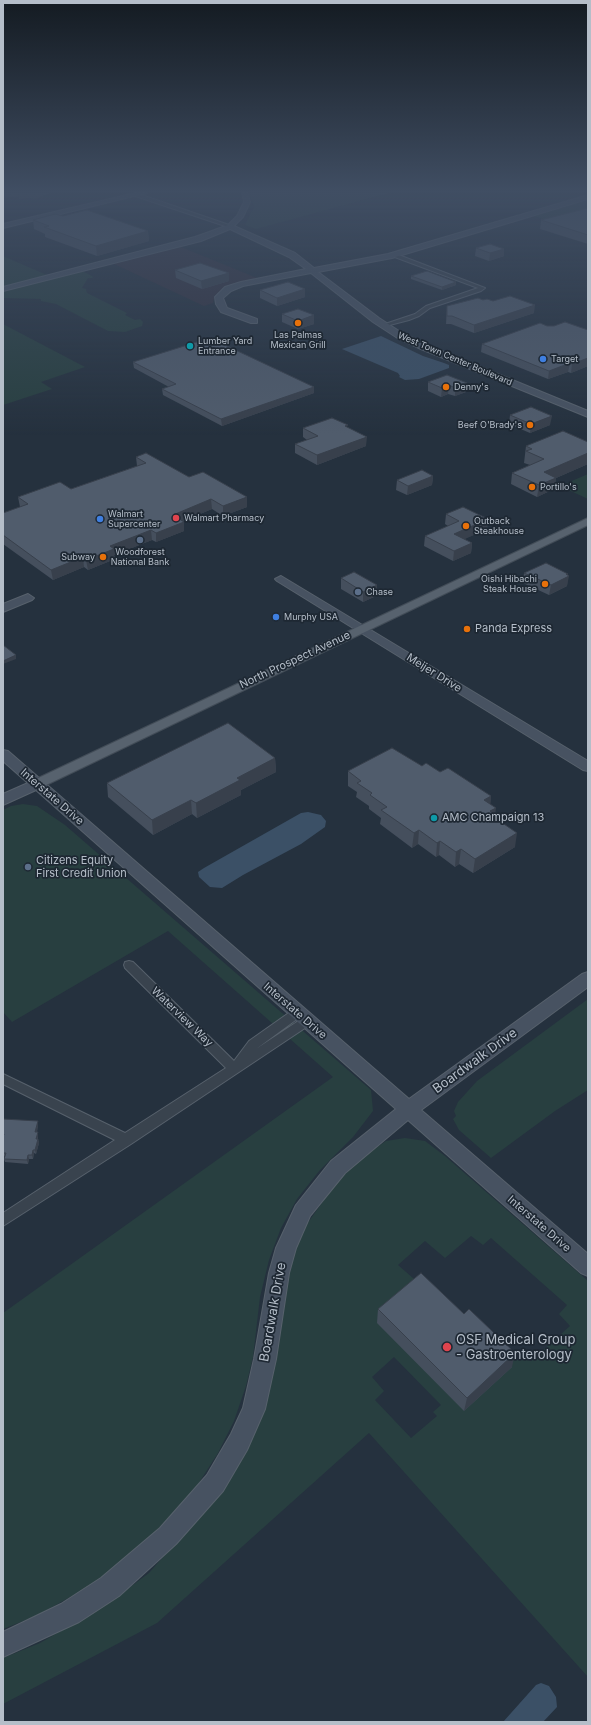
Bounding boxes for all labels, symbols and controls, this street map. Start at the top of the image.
marker: Las Palmas Mexican Grill [293,318,303,328]
place label: Las Palmas Mexican Grill [270,330,326,351]
street label: West Town Center Boulevard [396,330,514,388]
place label: Lumber Yard Entrance [198,336,252,357]
marker: Lumber Yard Entrance [185,341,195,351]
marker: Target [538,354,548,364]
place label: Target [551,354,578,364]
marker: Denny's [441,382,451,392]
place label: Denny's [454,382,489,392]
place label: Beef O'Brady's [458,420,522,430]
marker: Beef O'Brady's [525,420,535,430]
marker: Portillo's [527,482,537,492]
place label: Portillo's [540,482,577,492]
place label: Walmart Supercenter [108,509,160,530]
marker: Walmart Pharmacy [171,513,181,523]
place label: Walmart Pharmacy [184,513,264,523]
marker: Walmart Supercenter [95,514,105,524]
place label: Outback Steakhouse [474,516,524,537]
marker: Outback Steakhouse [461,521,471,531]
marker: Woodforest National Bank [135,535,145,545]
place label: Woodforest National Bank [111,547,169,568]
place label: Subway [61,552,95,562]
marker: Subway [98,552,108,562]
place label: Oishi Hibachi Steak House [481,574,537,595]
marker: Oishi Hibachi Steak House [540,579,550,589]
marker: Chase [353,587,363,597]
place label: Chase [366,587,393,597]
marker: Murphy USA [271,612,281,622]
place label: Murphy USA [284,612,338,622]
place label: Panda Express [475,622,552,636]
marker: Panda Express [462,624,472,634]
street label: North Prospect Avenue [238,629,352,691]
street label: Meijer Drive [404,651,464,695]
street label: Interstate Drive [18,766,86,828]
place label: AMC Champaign 13 [442,811,544,825]
marker: AMC Champaign 13 [429,813,439,823]
place label: Citizens Equity First Credit Union [36,854,127,880]
marker: Citizens Equity First Credit Union [23,862,33,872]
street label: Interstate Drive [261,980,329,1042]
street label: Waterview Way [149,984,215,1050]
street label: Boardwalk Drive [430,1025,520,1097]
street label: Interstate Drive [505,1193,573,1255]
street label: Boardwalk Drive [257,1261,289,1363]
place label: OSF Medical Group - Gastroenterology [456,1332,576,1363]
marker: OSF Medical Group - Gastroenterology [441,1341,453,1353]

